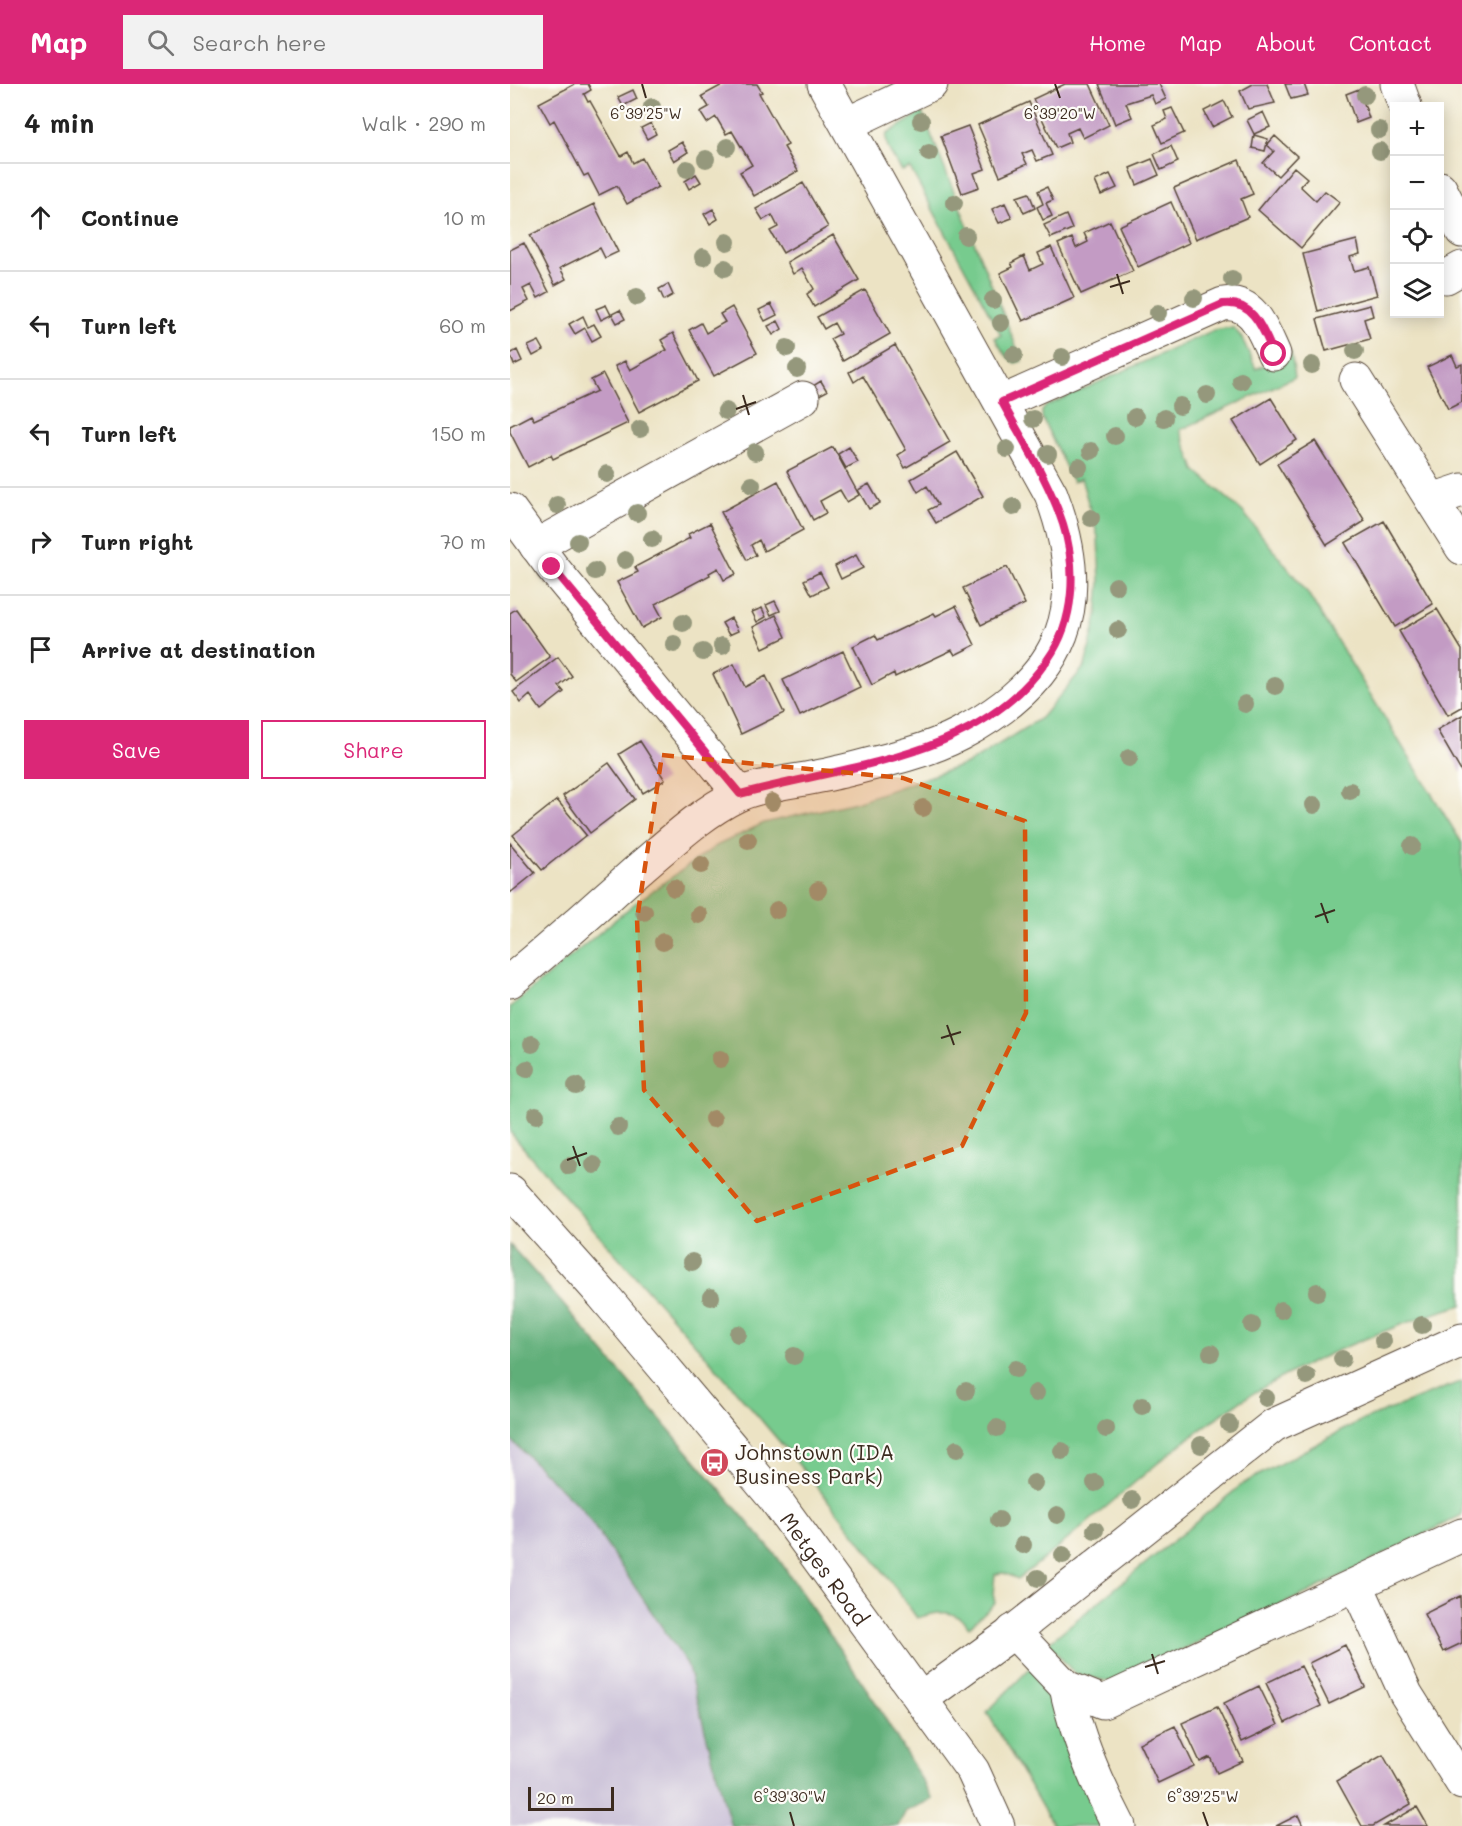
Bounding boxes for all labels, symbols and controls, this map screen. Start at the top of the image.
search box [123,15,543,69]
text: Map [30,24,87,60]
icon: search [144,26,177,59]
text: Search here [192,28,326,57]
text: Home [1089,29,1146,56]
text: Map [1179,29,1222,56]
text: About [1255,29,1316,56]
text: Contact [1349,29,1432,56]
map controls [1390,102,1444,318]
button: + [1390,102,1444,156]
text: 6°39'25"W [610,103,682,123]
text: 6°39'20"W [1024,103,1096,123]
text: 4 min [24,106,94,140]
text: Walk · 290 m [361,110,486,136]
button: − [1390,156,1444,210]
icon: ahead [24,201,57,234]
text: Continue [81,203,179,232]
text: 10 m [442,204,486,230]
button: locate [1390,210,1444,264]
button: layers [1390,264,1444,318]
icon: left [24,309,57,342]
text: Turn left [81,311,177,340]
text: 60 m [439,312,486,338]
route start [1260,340,1286,366]
icon: left [24,417,57,450]
text: Turn left [81,419,177,448]
text: 150 m [431,420,486,446]
icon: right [24,525,57,558]
text: Turn right [81,527,193,556]
text: 70 m [440,528,486,554]
route end [538,553,564,579]
icon: arrive [24,633,57,666]
text: Arrive at destination [81,635,316,664]
button: Save [24,720,249,779]
button: Share [261,720,486,779]
place label: Johnstown (IDA Business Park) [735,1438,894,1489]
bus stop icon: Johnstown (IDA Business Park) [698,1447,730,1479]
street label: Metges Road [775,1506,876,1630]
scale bar [528,1784,614,1812]
text: 6°39'30"W [754,1786,826,1806]
text: 6°39'25"W [1167,1786,1239,1806]
text: 20 m [537,1787,574,1808]

